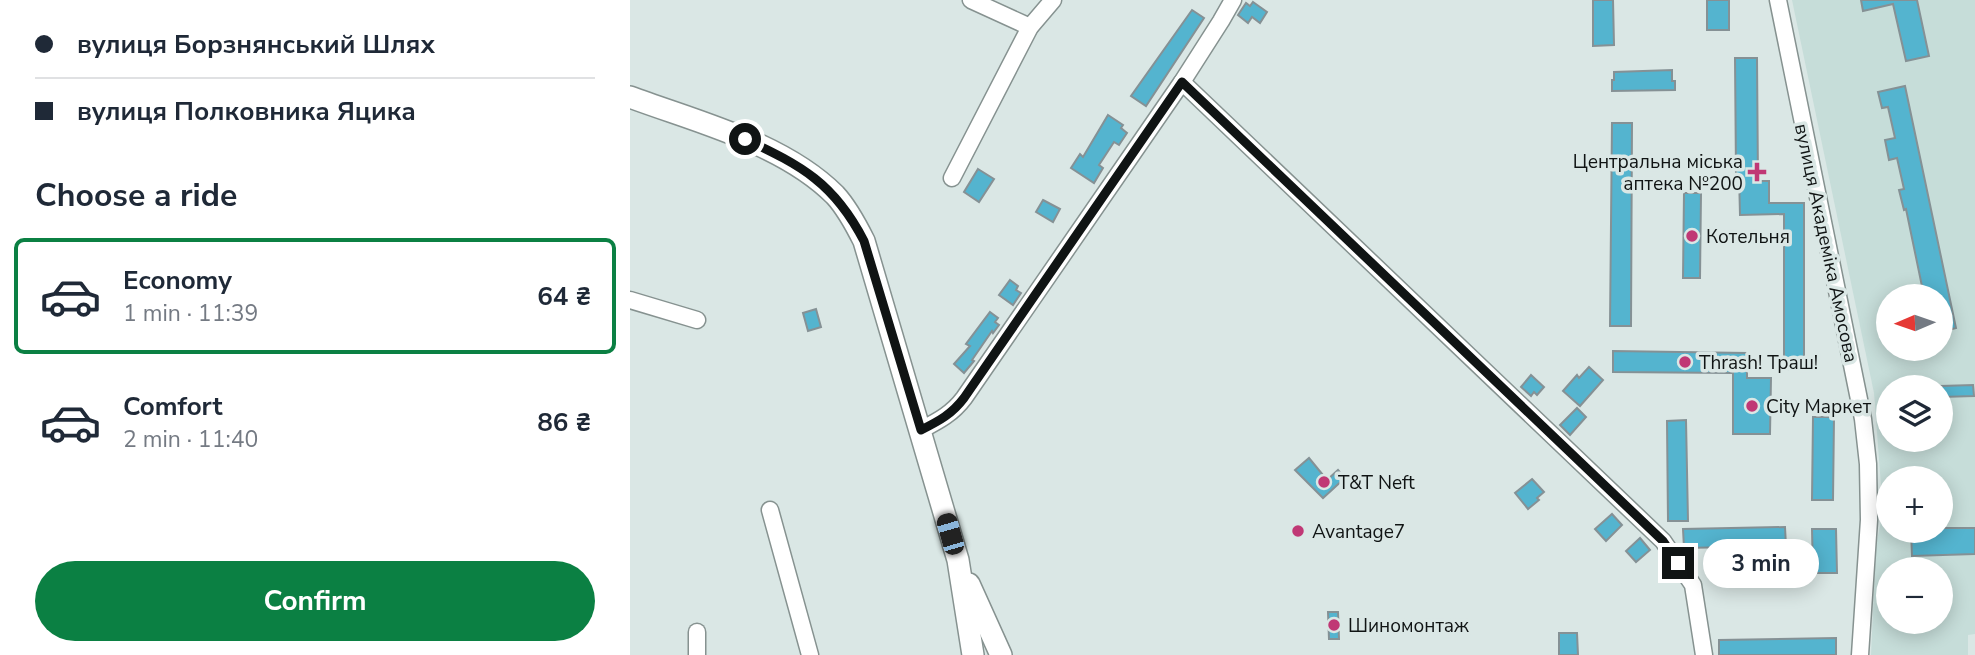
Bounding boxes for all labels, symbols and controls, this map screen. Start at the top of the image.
text: вулиця Борзнянський Шлях [77,27,435,62]
text: вулиця Полковника Яцика [77,94,416,129]
street label: вулиця Академіка Амосова [1788,121,1864,365]
route start [729,123,761,155]
place label: Центральна міська аптека №200 [1573,149,1743,197]
marker: Центральна міська аптека №200 [1749,164,1765,180]
text: Choose a ride [35,174,237,217]
place label: Котельня [1706,224,1790,250]
marker: Котельня [1684,228,1700,244]
text: Economy [123,263,232,298]
icon: car [39,265,102,328]
text: 64 ₴ [537,279,591,314]
north arrow [1876,284,1953,360]
map controls [1876,284,1953,634]
text: 1 min · 11:39 [123,298,258,329]
place label: Thrash! Траш! [1699,350,1818,376]
marker: Thrash! Траш! [1677,354,1693,370]
button: layers [1876,375,1953,452]
text: Comfort [123,389,223,424]
icon: car [39,391,102,454]
place label: City Маркет [1766,394,1872,420]
marker: City Маркет [1744,398,1760,414]
text: 86 ₴ [537,405,591,440]
text: 2 min · 11:40 [123,424,258,455]
button: + [1876,466,1953,543]
place label: T&T Neft [1338,470,1415,496]
marker: T&T Neft [1316,474,1332,490]
car [935,511,966,557]
place label: Avantage7 [1312,519,1405,545]
marker: Avantage7 [1290,523,1306,539]
callout: 3 min [1702,538,1818,588]
route end [1662,547,1694,579]
text: 3 min [1731,548,1791,579]
button: − [1876,557,1953,634]
button: Confirm [35,561,595,641]
place label: Шиномонтаж [1348,613,1469,639]
marker: Шиномонтаж [1326,617,1342,633]

